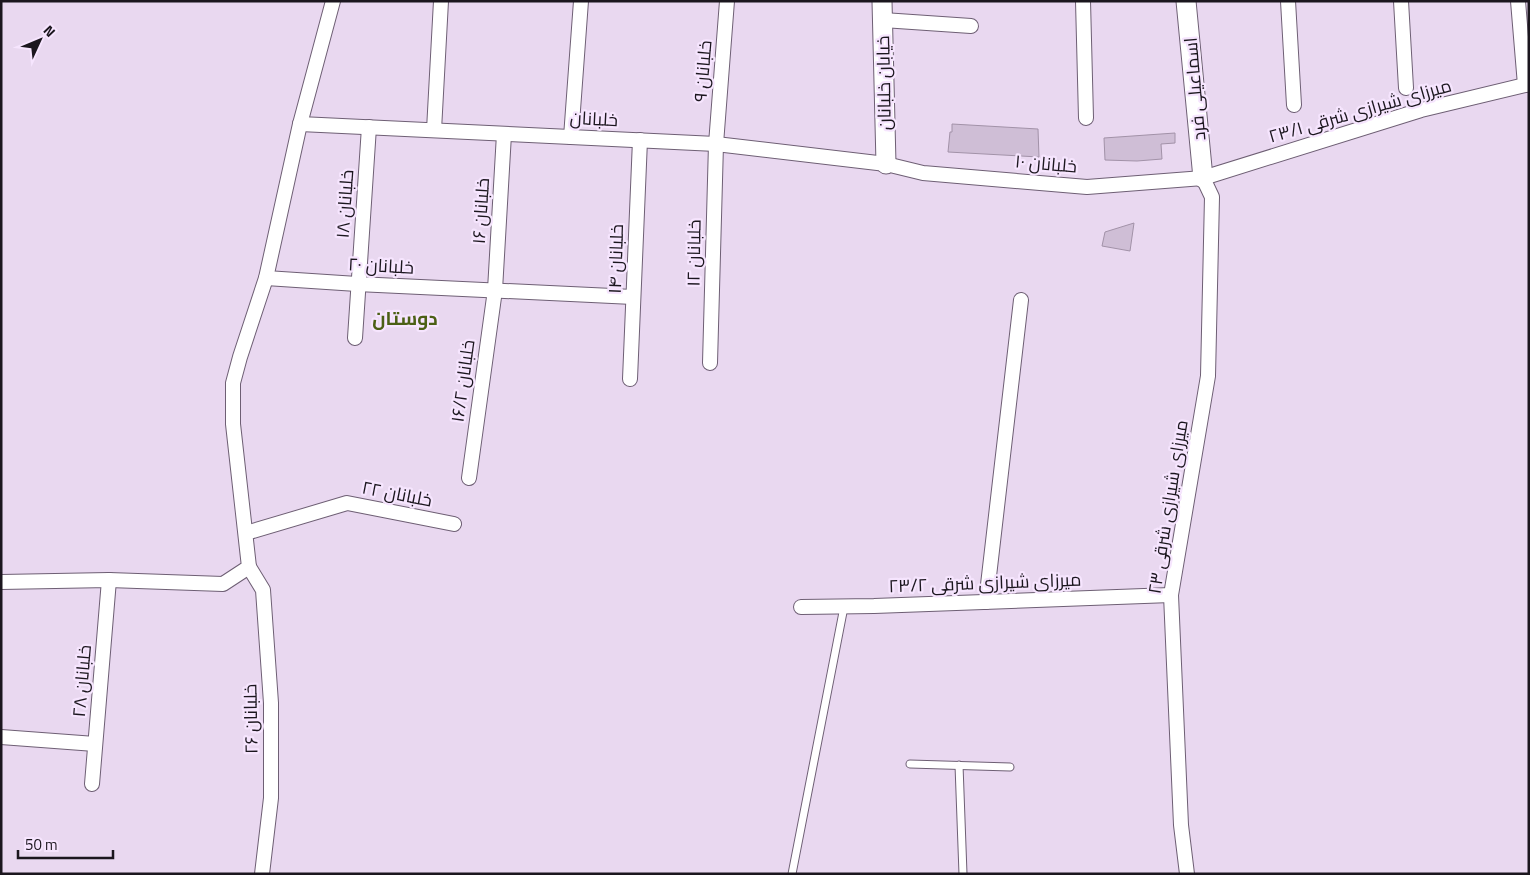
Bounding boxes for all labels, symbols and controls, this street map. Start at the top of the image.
north arrow [15,15,65,65]
text: N [39,20,61,41]
street label: خیابان خلبانان [869,35,898,131]
street label: اسماعیلی فرد [1177,36,1212,142]
street label: ۹ خلبانان [686,39,719,103]
street label: ۲۳/۱ میرزای شیرازی شرقی [1265,71,1454,150]
street label: خلبانان [569,104,619,133]
street label: ۱۰ خلبانان [1014,147,1078,180]
street label: ۱۸ خلبانان [329,169,360,239]
street label: ۱۶ خلبانان [465,177,496,245]
street label: ۱۲ خلبانان [679,219,708,287]
street label: ۱۴ خلبانان [601,224,630,294]
street label: ۲۰ خلبانان [347,250,415,281]
district label: دوستان [372,303,438,332]
street label: ۱۶/۲ خلبانان [443,338,482,424]
street label: ۲۳ میرزای شیرازی شرقی [1140,418,1195,596]
street label: ۲۲ خلبانان [360,473,435,514]
street label: ۲۳/۲ میرزای شیرازی شرقی [888,566,1082,599]
street label: ۲۸ خلبانان [65,643,98,718]
street label: ۲۶ خلبانان [236,684,265,754]
scale bar [18,828,112,860]
text: 50 m [25,833,58,856]

